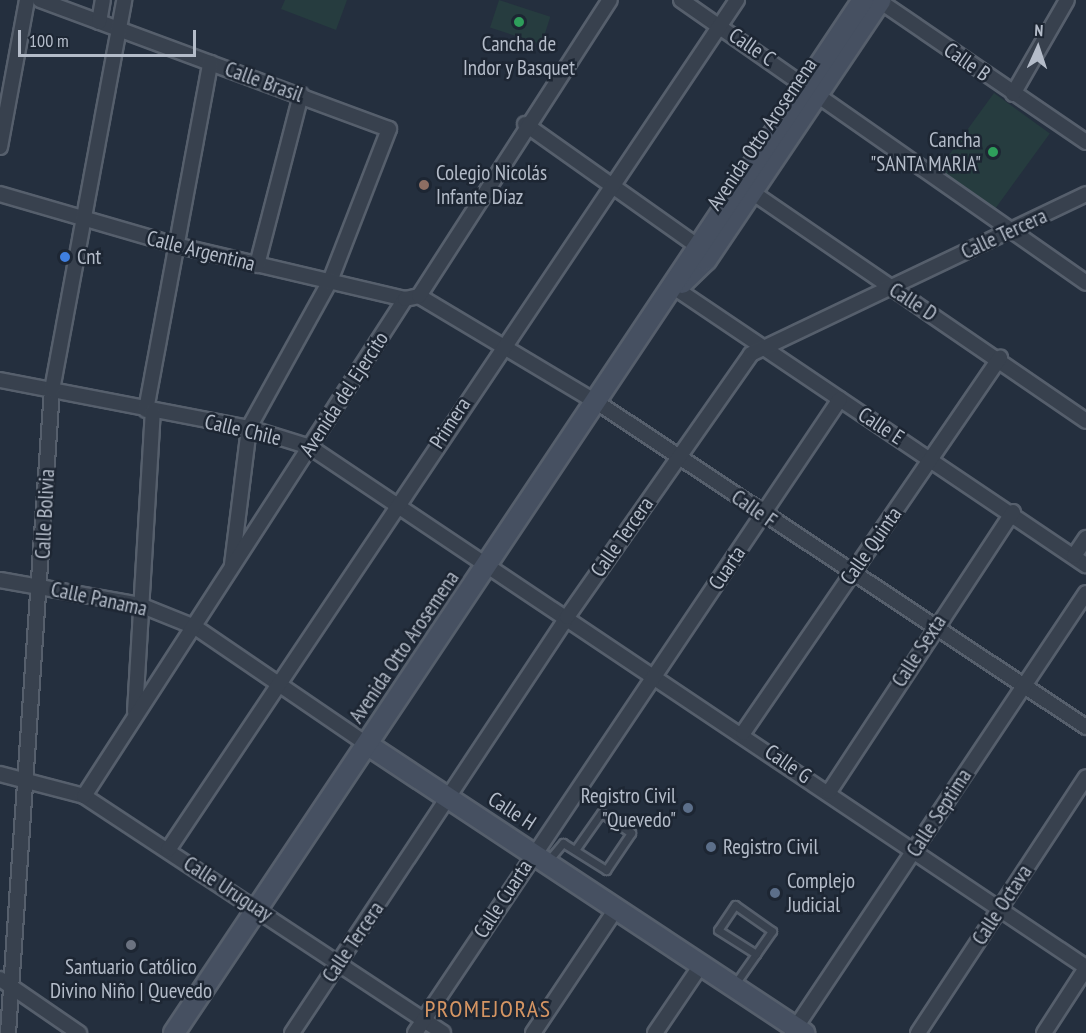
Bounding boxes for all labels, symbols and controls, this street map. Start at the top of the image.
marker: Cancha de Indor y Basquet [512,15,526,29]
scale bar [21,18,200,56]
north arrow [1008,18,1068,78]
text: N [1034,20,1044,40]
street label: Calle C [724,22,780,72]
text: 100 m [29,29,69,52]
place label: Cancha de Indor y Basquet [463,31,575,81]
street label: Calle B [939,37,995,87]
street label: Avenida Otto Arosemena [702,53,822,215]
street label: Calle Brasil [222,56,306,108]
place label: Cancha "SANTA MARIA" [870,127,981,177]
marker: Cancha "SANTA MARIA" [986,145,1000,159]
place label: Colegio Nicolás Infante Díaz [436,160,547,210]
marker: Colegio Nicolás Infante Díaz [417,178,431,192]
street label: Calle Tercera [957,203,1051,265]
street label: Calle Argentina [144,225,258,277]
place label: Cnt [77,244,101,270]
marker: Cnt [58,250,72,264]
street label: Calle D [884,277,942,327]
street label: Avenida del Ejercito [294,327,394,461]
street label: Primera [424,393,476,453]
street label: Calle E [853,402,909,450]
street label: Calle Chile [202,409,284,451]
street label: Calle Bolivia [30,468,60,560]
street label: Calle F [727,485,781,533]
street label: Calle Tercera [585,492,659,582]
street label: Calle Quinta [835,502,907,590]
street label: Cuarta [703,541,751,595]
street label: Avenida Otto Arosemena [344,566,464,728]
street label: Calle Panama [49,577,149,621]
street label: Calle Sexta [886,610,952,692]
street label: Calle G [760,739,816,789]
street label: Calle Septima [901,764,977,862]
place label: Registro Civil "Quevedo" [581,783,676,833]
street label: Calle H [483,786,541,836]
marker: Registro Civil "Quevedo" [681,801,695,815]
place label: Registro Civil [723,834,818,860]
marker: Registro Civil [704,840,718,854]
street label: Calle Uruguay [179,851,277,927]
street label: Calle Cuarta [468,855,538,943]
street label: Calle Octava [967,860,1037,950]
place label: Complejo Judicial [787,868,855,918]
marker: Complejo Judicial [768,886,782,900]
street label: Calle Tercera [317,897,389,987]
marker: Santuario Católico Divino Niño | Quevedo [124,938,138,952]
place label: Santuario Católico Divino Niño | Quevedo [50,954,212,1004]
district label: PROMEJORAS [425,995,551,1023]

